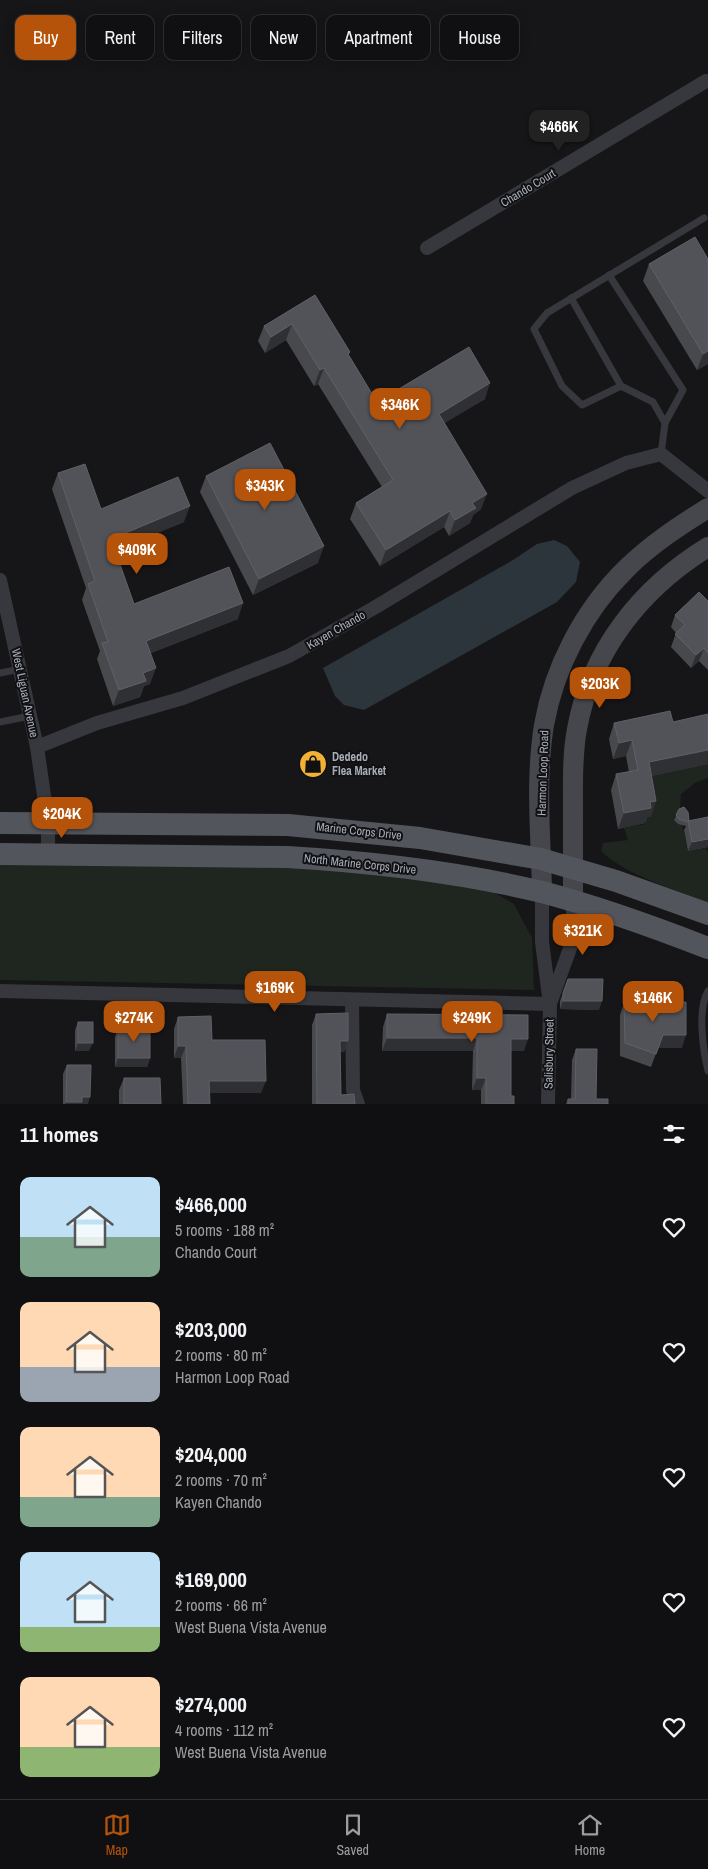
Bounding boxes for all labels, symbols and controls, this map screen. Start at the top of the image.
chip: Buy [15,15,76,60]
chip: Rent [86,15,154,60]
chip: Filters [164,15,241,60]
chip: New [251,15,316,60]
chip: Apartment [326,15,430,60]
chip: House [440,15,519,60]
pin: $466K [524,110,594,152]
text: $466K [540,115,578,137]
street label: Chando Court [498,165,559,211]
pin: $346K [365,388,435,430]
text: $346K [381,393,419,415]
pin: $343K [230,468,300,511]
text: $343K [246,474,284,496]
pin: $409K [102,532,172,575]
text: $409K [118,538,156,560]
street label: Kayen Chando [304,607,368,653]
street label: West Liguan Avenue [8,647,42,739]
pin: $203K [565,666,635,709]
text: $203K [581,672,619,694]
street label: Harmon Loop Road [534,730,552,816]
shop icon: Dededo Flea Market [298,749,328,779]
place label: Dededo Flea Market [332,749,387,779]
pin: $204K [27,796,97,839]
text: $204K [43,802,81,824]
street label: Marine Corps Drive [315,819,403,843]
street label: North Marine Corps Drive [303,850,417,878]
pin: $321K [548,914,618,956]
text: $321K [564,919,602,941]
pin: $169K [240,970,310,1013]
text: $169K [256,976,294,998]
pin: $146K [618,980,688,1023]
text: $146K [634,986,672,1008]
pin: $274K [99,1000,169,1043]
pin: $249K [437,1000,507,1043]
text: $274K [115,1006,153,1028]
text: $249K [453,1006,491,1028]
street label: Salisbury Street [540,1019,558,1089]
text: 11 homes [20,1120,99,1149]
icon: filters [660,1120,688,1148]
text: $466,000 [175,1190,247,1219]
icon: home [60,1197,120,1257]
icon: heart [660,1213,688,1241]
text: 5 rooms · 188 m² [175,1219,274,1241]
text: Chando Court [175,1241,257,1263]
text: $203,000 [175,1315,247,1344]
icon: home [60,1322,120,1382]
icon: heart [660,1338,688,1366]
text: 2 rooms · 80 m² [175,1344,267,1366]
text: Harmon Loop Road [175,1366,290,1388]
text: $204,000 [175,1440,247,1469]
icon: home [60,1447,120,1507]
icon: heart [660,1463,688,1491]
text: 2 rooms · 70 m² [175,1469,267,1491]
text: Kayen Chando [175,1491,262,1513]
text: $169,000 [175,1565,247,1594]
icon: home [60,1572,120,1632]
icon: heart [660,1588,688,1616]
text: 2 rooms · 66 m² [175,1594,267,1616]
text: West Buena Vista Avenue [175,1616,327,1638]
text: $274,000 [175,1690,247,1719]
icon: home [60,1697,120,1757]
icon: heart [660,1713,688,1741]
text: 4 rooms · 112 m² [175,1719,273,1741]
text: West Buena Vista Avenue [175,1741,327,1763]
tab: Map [103,1811,131,1859]
tab: Saved [336,1811,369,1859]
tab: Home [575,1811,605,1859]

